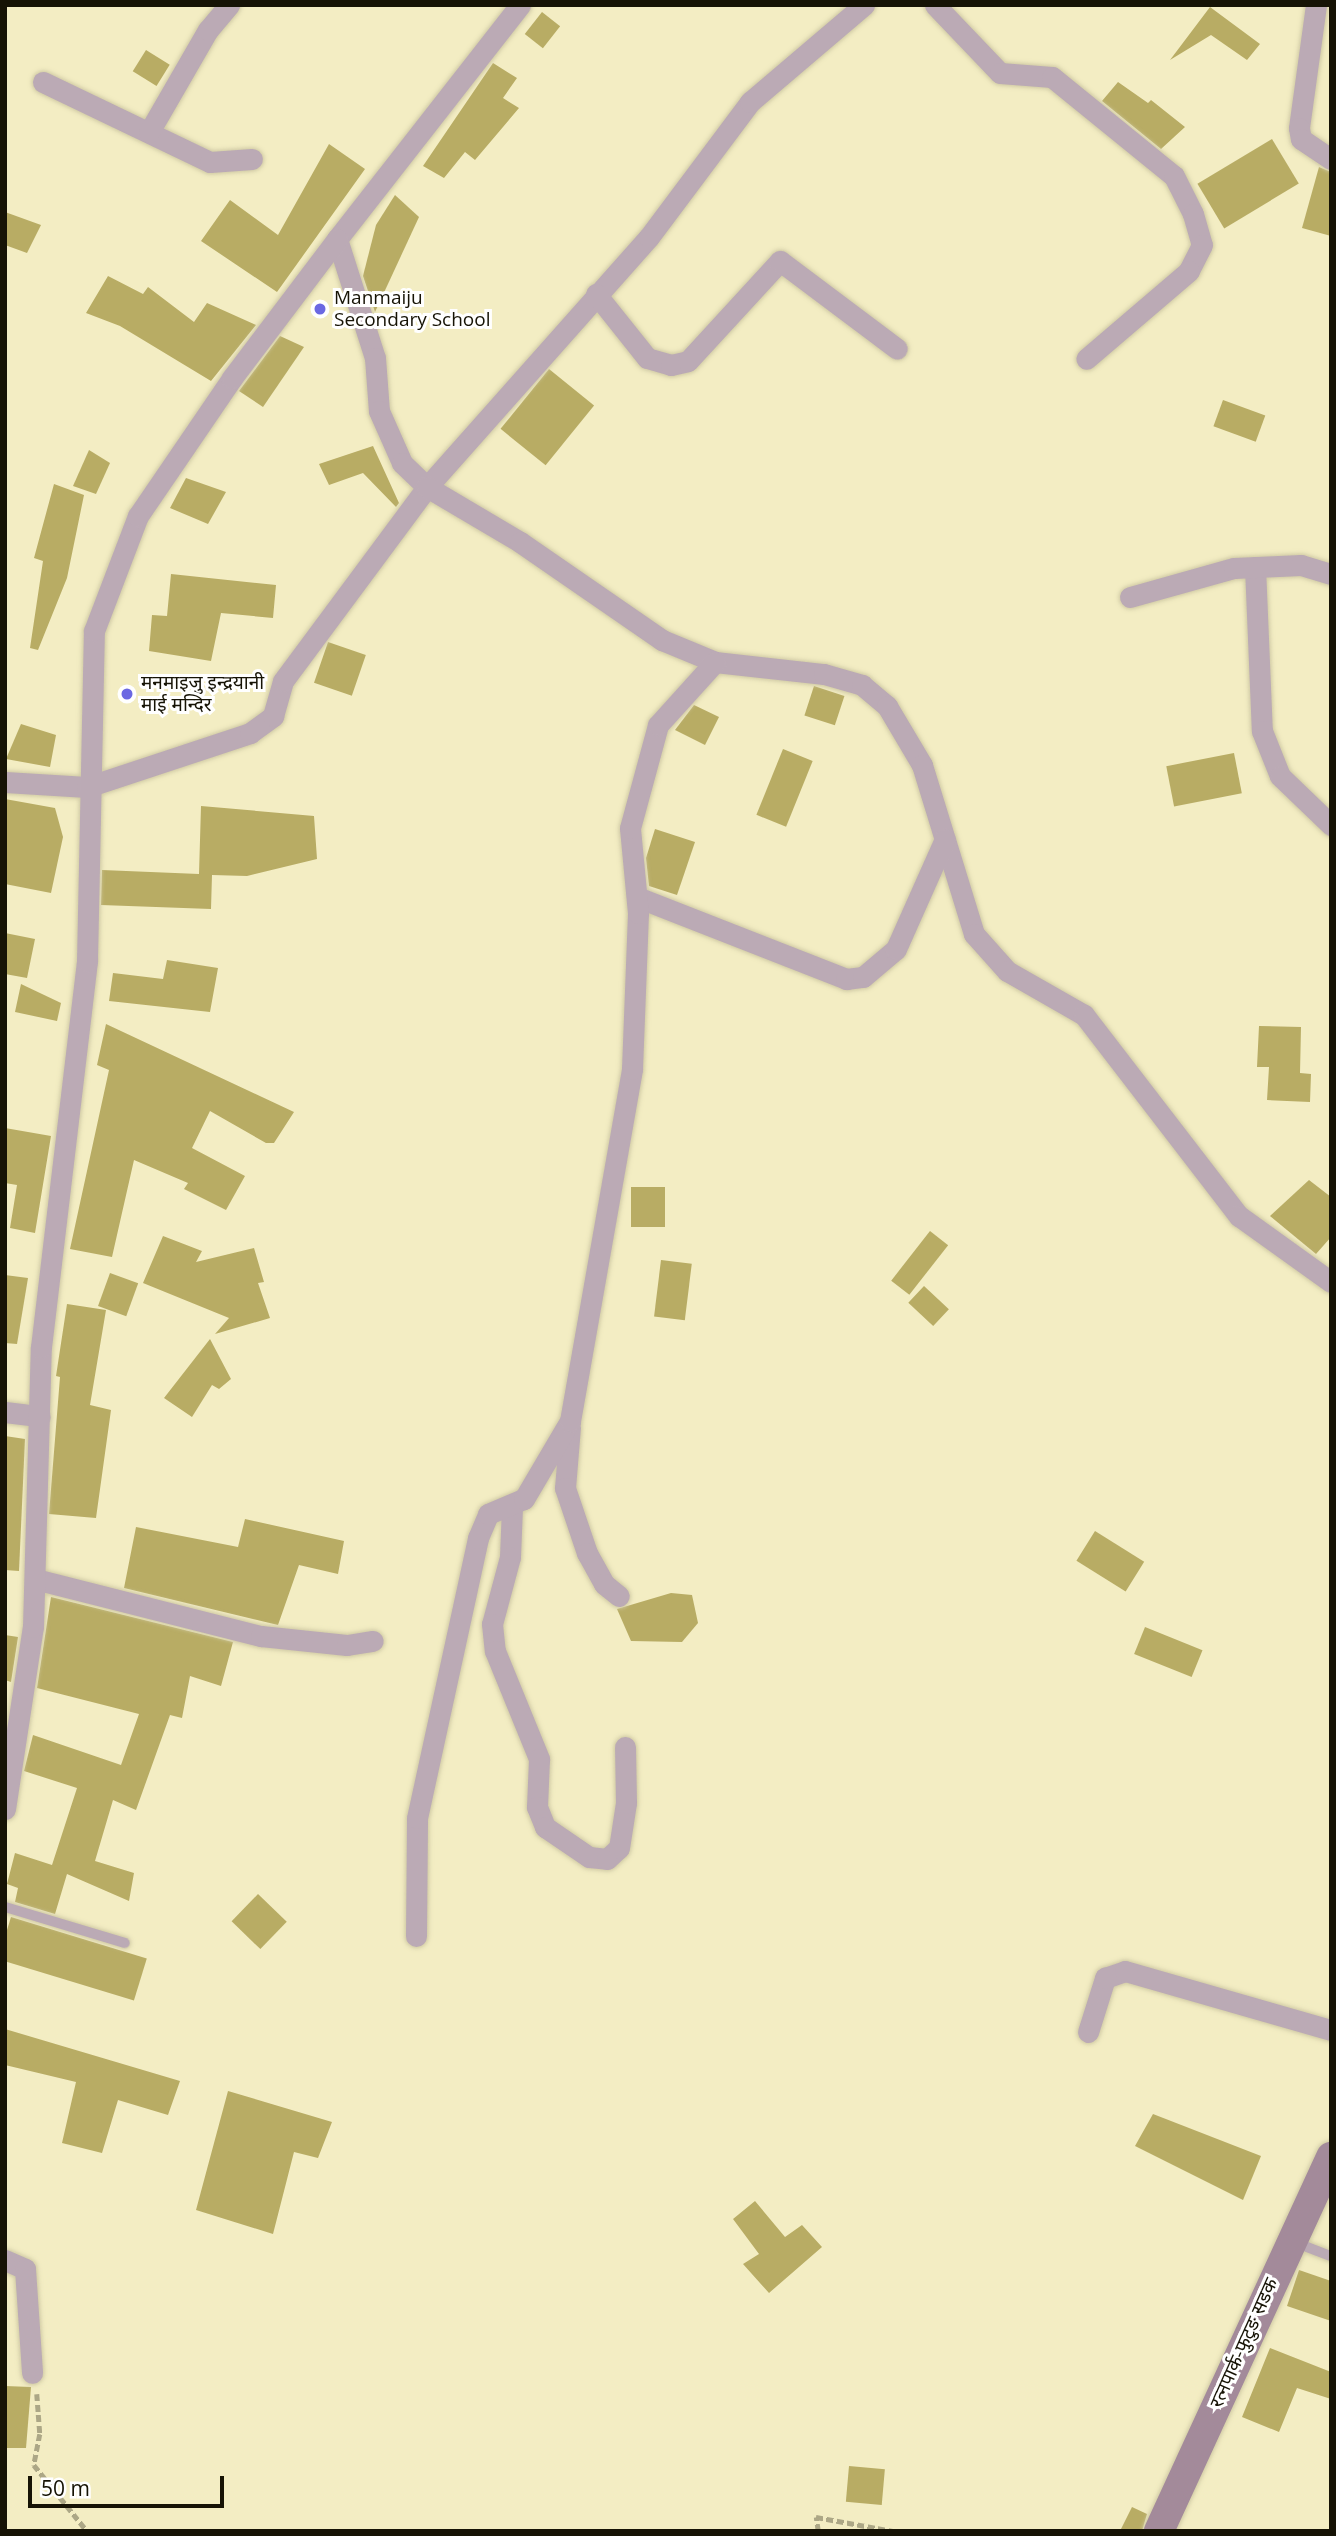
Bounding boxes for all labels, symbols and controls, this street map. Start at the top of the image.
place label: Manmaiju Secondary School [334,287,490,331]
marker: Manmaiju Secondary School [312,301,328,317]
place label: मनमाइजु इन्द्रयानी माई मन्दिर [141,672,264,716]
marker: मनमाइजु इन्द्रयानी माई मन्दिर [119,686,135,702]
street label: रत्नपार्क-फुटुङ सडक [1205,2275,1283,2411]
scale bar [32,2462,228,2506]
text: 50 m [41,2474,90,2502]

